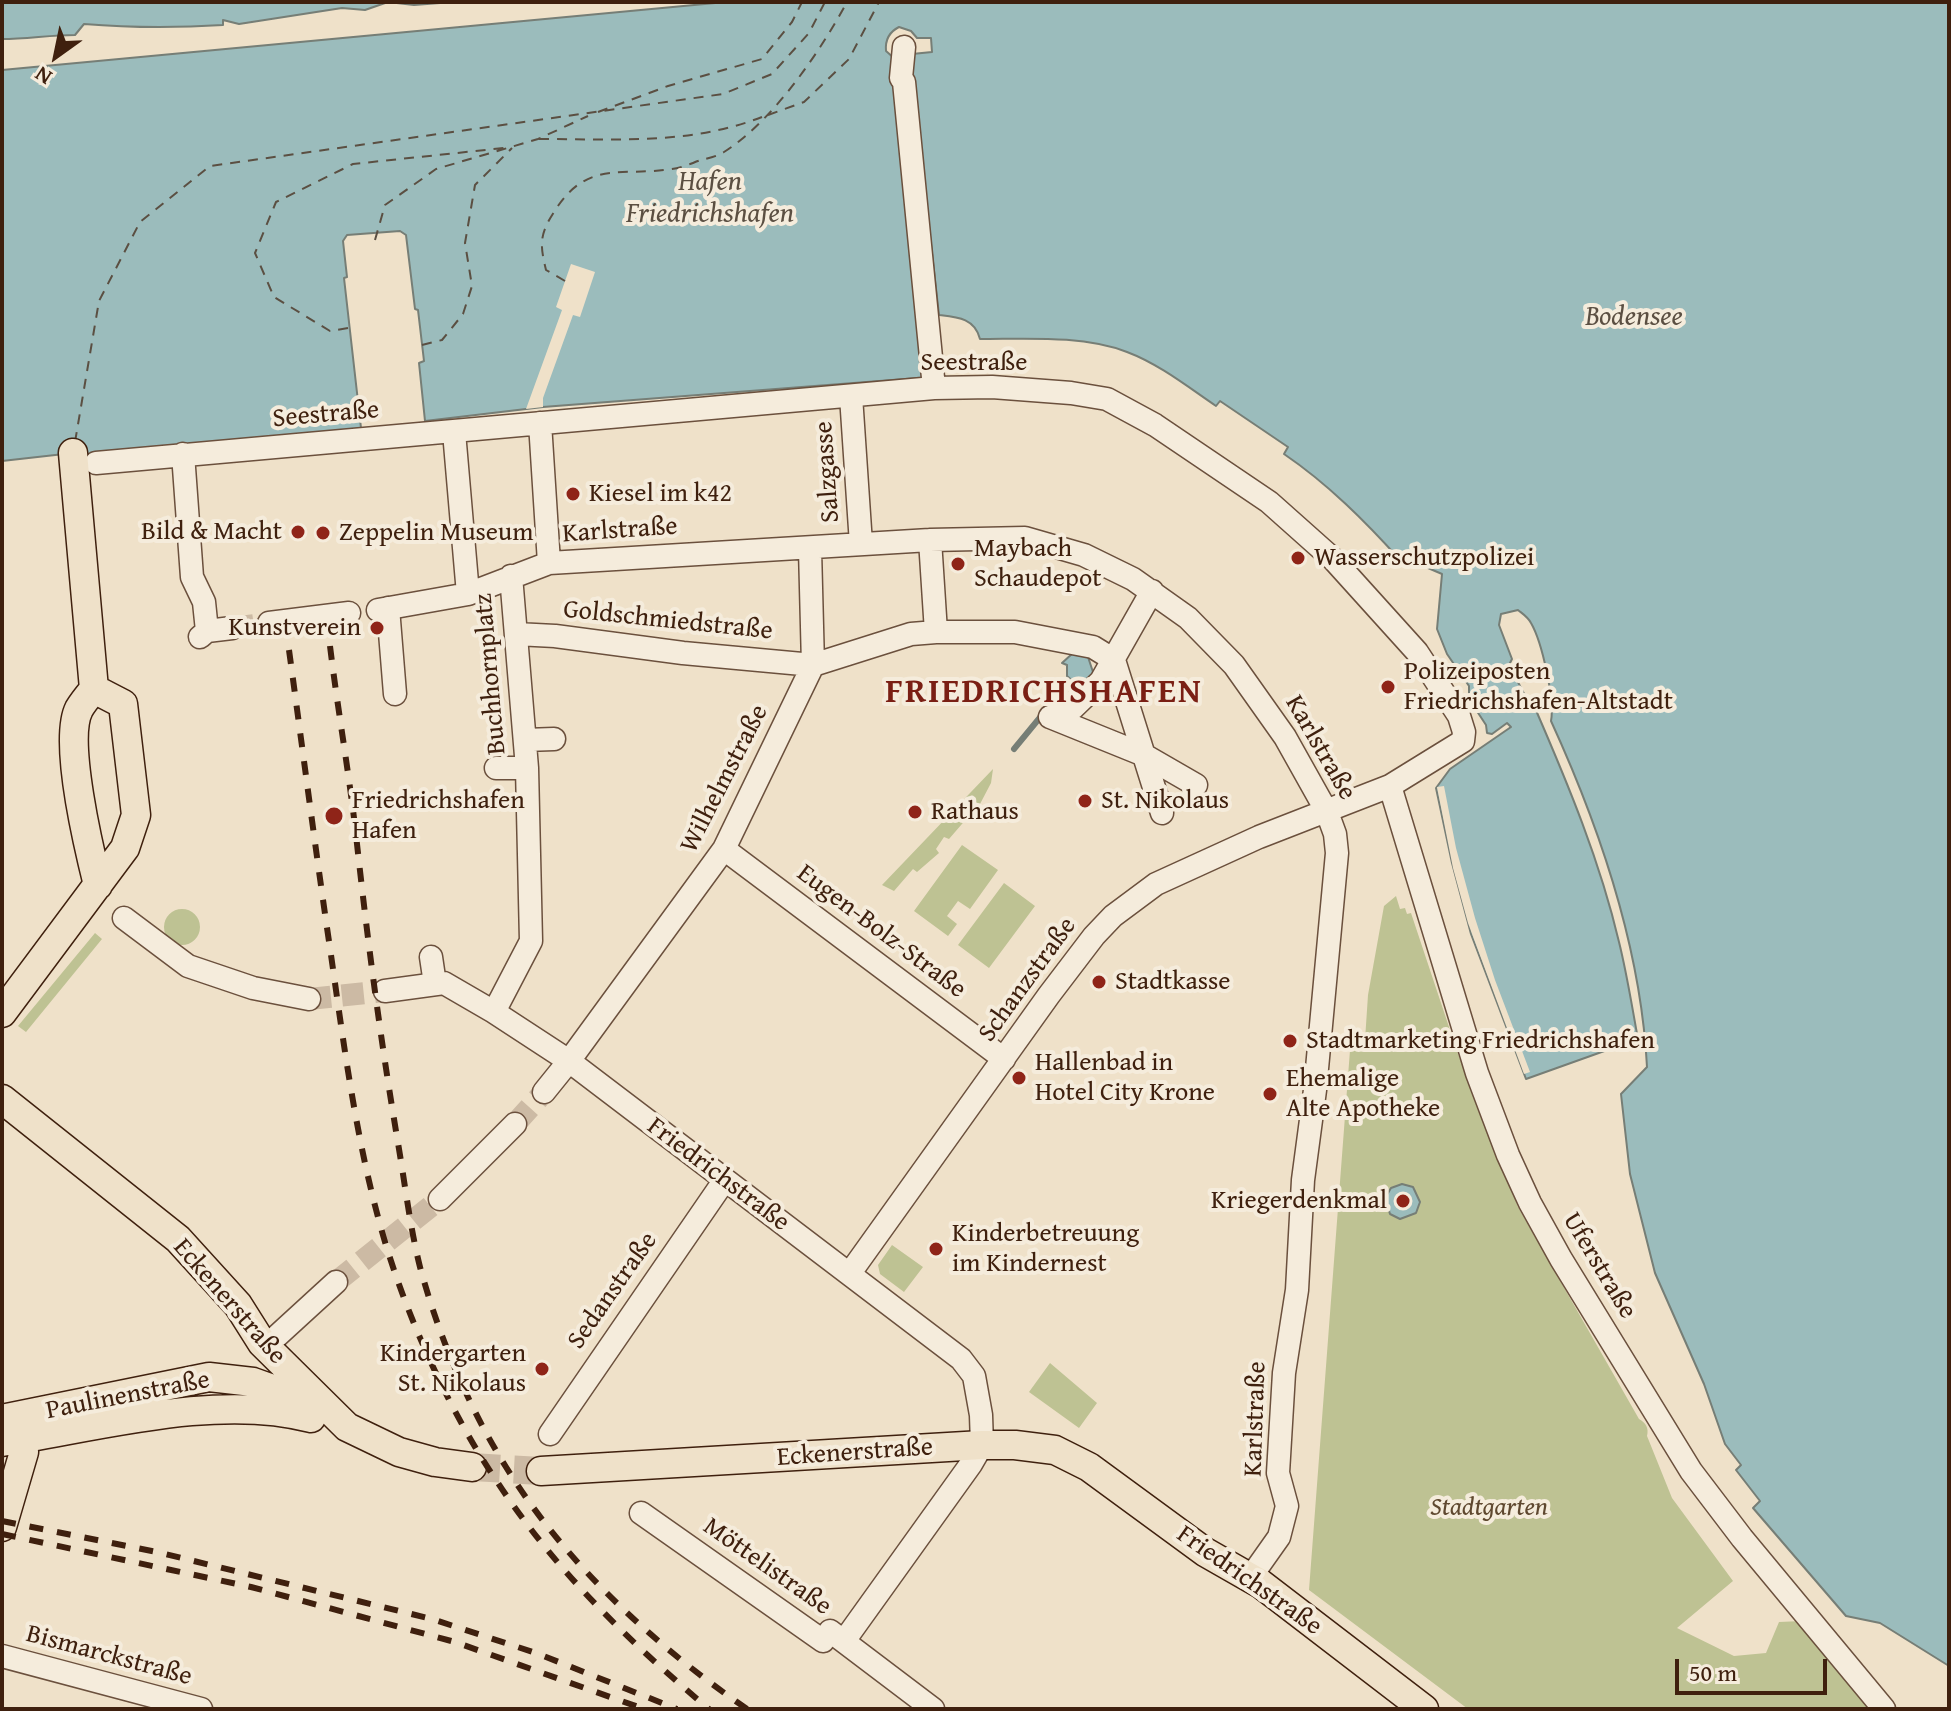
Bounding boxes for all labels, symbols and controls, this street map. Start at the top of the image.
north arrow [16,16,96,96]
text: N [28,59,58,94]
water label: Hafen Friedrichshafen [626,166,794,232]
water label: Bodensee [1585,301,1683,335]
street label: Seestraße [921,347,1027,379]
street label: Seestraße [271,395,381,435]
street label: Salzgasse [809,420,847,524]
place label: Kiesel im k42 [589,478,732,510]
marker: Kiesel im k42 [564,485,582,503]
street label: Karlstraße [561,511,679,551]
place label: Bild & Macht [141,516,282,548]
place label: Zeppelin Museum [339,517,533,549]
marker: Bild & Macht [289,523,307,541]
marker: Zeppelin Museum [314,524,332,542]
place label: Maybach Schaudepot [974,533,1101,594]
place label: Wasserschutzpolizei [1314,542,1534,574]
marker: Wasserschutzpolizei [1289,549,1307,567]
marker: Maybach Schaudepot [949,555,967,573]
street label: Buchhornplatz [468,592,514,756]
street label: Goldschmiedstraße [562,595,774,647]
place label: Kunstverein [228,612,361,644]
marker: Kunstverein [368,619,386,637]
place label: Polizeiposten Friedrichshafen-Altstadt [1404,656,1673,718]
district label: FRIEDRICHSHAFEN [885,673,1203,713]
marker: Polizeiposten Friedrichshafen-Altstadt [1379,678,1397,696]
street label: Karlstraße [1278,690,1362,806]
street label: Wilhelmstraße [674,700,776,858]
place label: Friedrichshafen Hafen [352,785,525,846]
place label: St. Nikolaus [1101,785,1229,817]
marker: St. Nikolaus [1076,792,1094,810]
place label: Rathaus [931,796,1019,828]
marker: Rathaus [906,803,924,821]
marker: Friedrichshafen Hafen [323,805,345,827]
street label: Eugen-Bolz-Straße [790,858,972,1006]
street label: Schanzstraße [972,912,1084,1048]
place label: Stadtkasse [1115,966,1231,998]
marker: Stadtkasse [1090,973,1108,991]
place label: Stadtmarketing Friedrichshafen [1306,1025,1655,1057]
marker: Stadtmarketing Friedrichshafen [1281,1032,1299,1050]
place label: Hallenbad in Hotel City Krone [1035,1047,1215,1108]
place label: Ehemalige Alte Apotheke [1286,1063,1440,1124]
marker: Hallenbad in Hotel City Krone [1010,1069,1028,1087]
marker: Ehemalige Alte Apotheke [1261,1085,1279,1103]
street label: Friedrichstraße [641,1111,795,1239]
place label: Kriegerdenkmal [1211,1185,1387,1217]
marker: Kriegerdenkmal [1394,1192,1412,1210]
street label: Uferstraße [1555,1207,1643,1325]
place label: Kinderbetreuung im Kindernest [952,1218,1139,1280]
street label: Sedanstraße [561,1227,665,1355]
street label: Eckenerstraße [166,1233,292,1371]
marker: Kinderbetreuung im Kindernest [927,1240,945,1258]
place label: Kindergarten St. Nikolaus [380,1338,526,1400]
marker: Kindergarten St. Nikolaus [533,1360,551,1378]
street label: Karlstraße [1238,1361,1274,1477]
street label: Paulinenstraße [44,1365,212,1427]
street label: Eckenerstraße [776,1432,934,1474]
park label: Stadtgarten [1430,1492,1548,1524]
street label: Möttelistraße [697,1511,837,1623]
street label: Friedrichstraße [1170,1519,1328,1643]
street label: Bismarckstraße [23,1619,195,1693]
scale bar [1679,1643,1831,1693]
text: 50 m [1689,1655,1737,1690]

